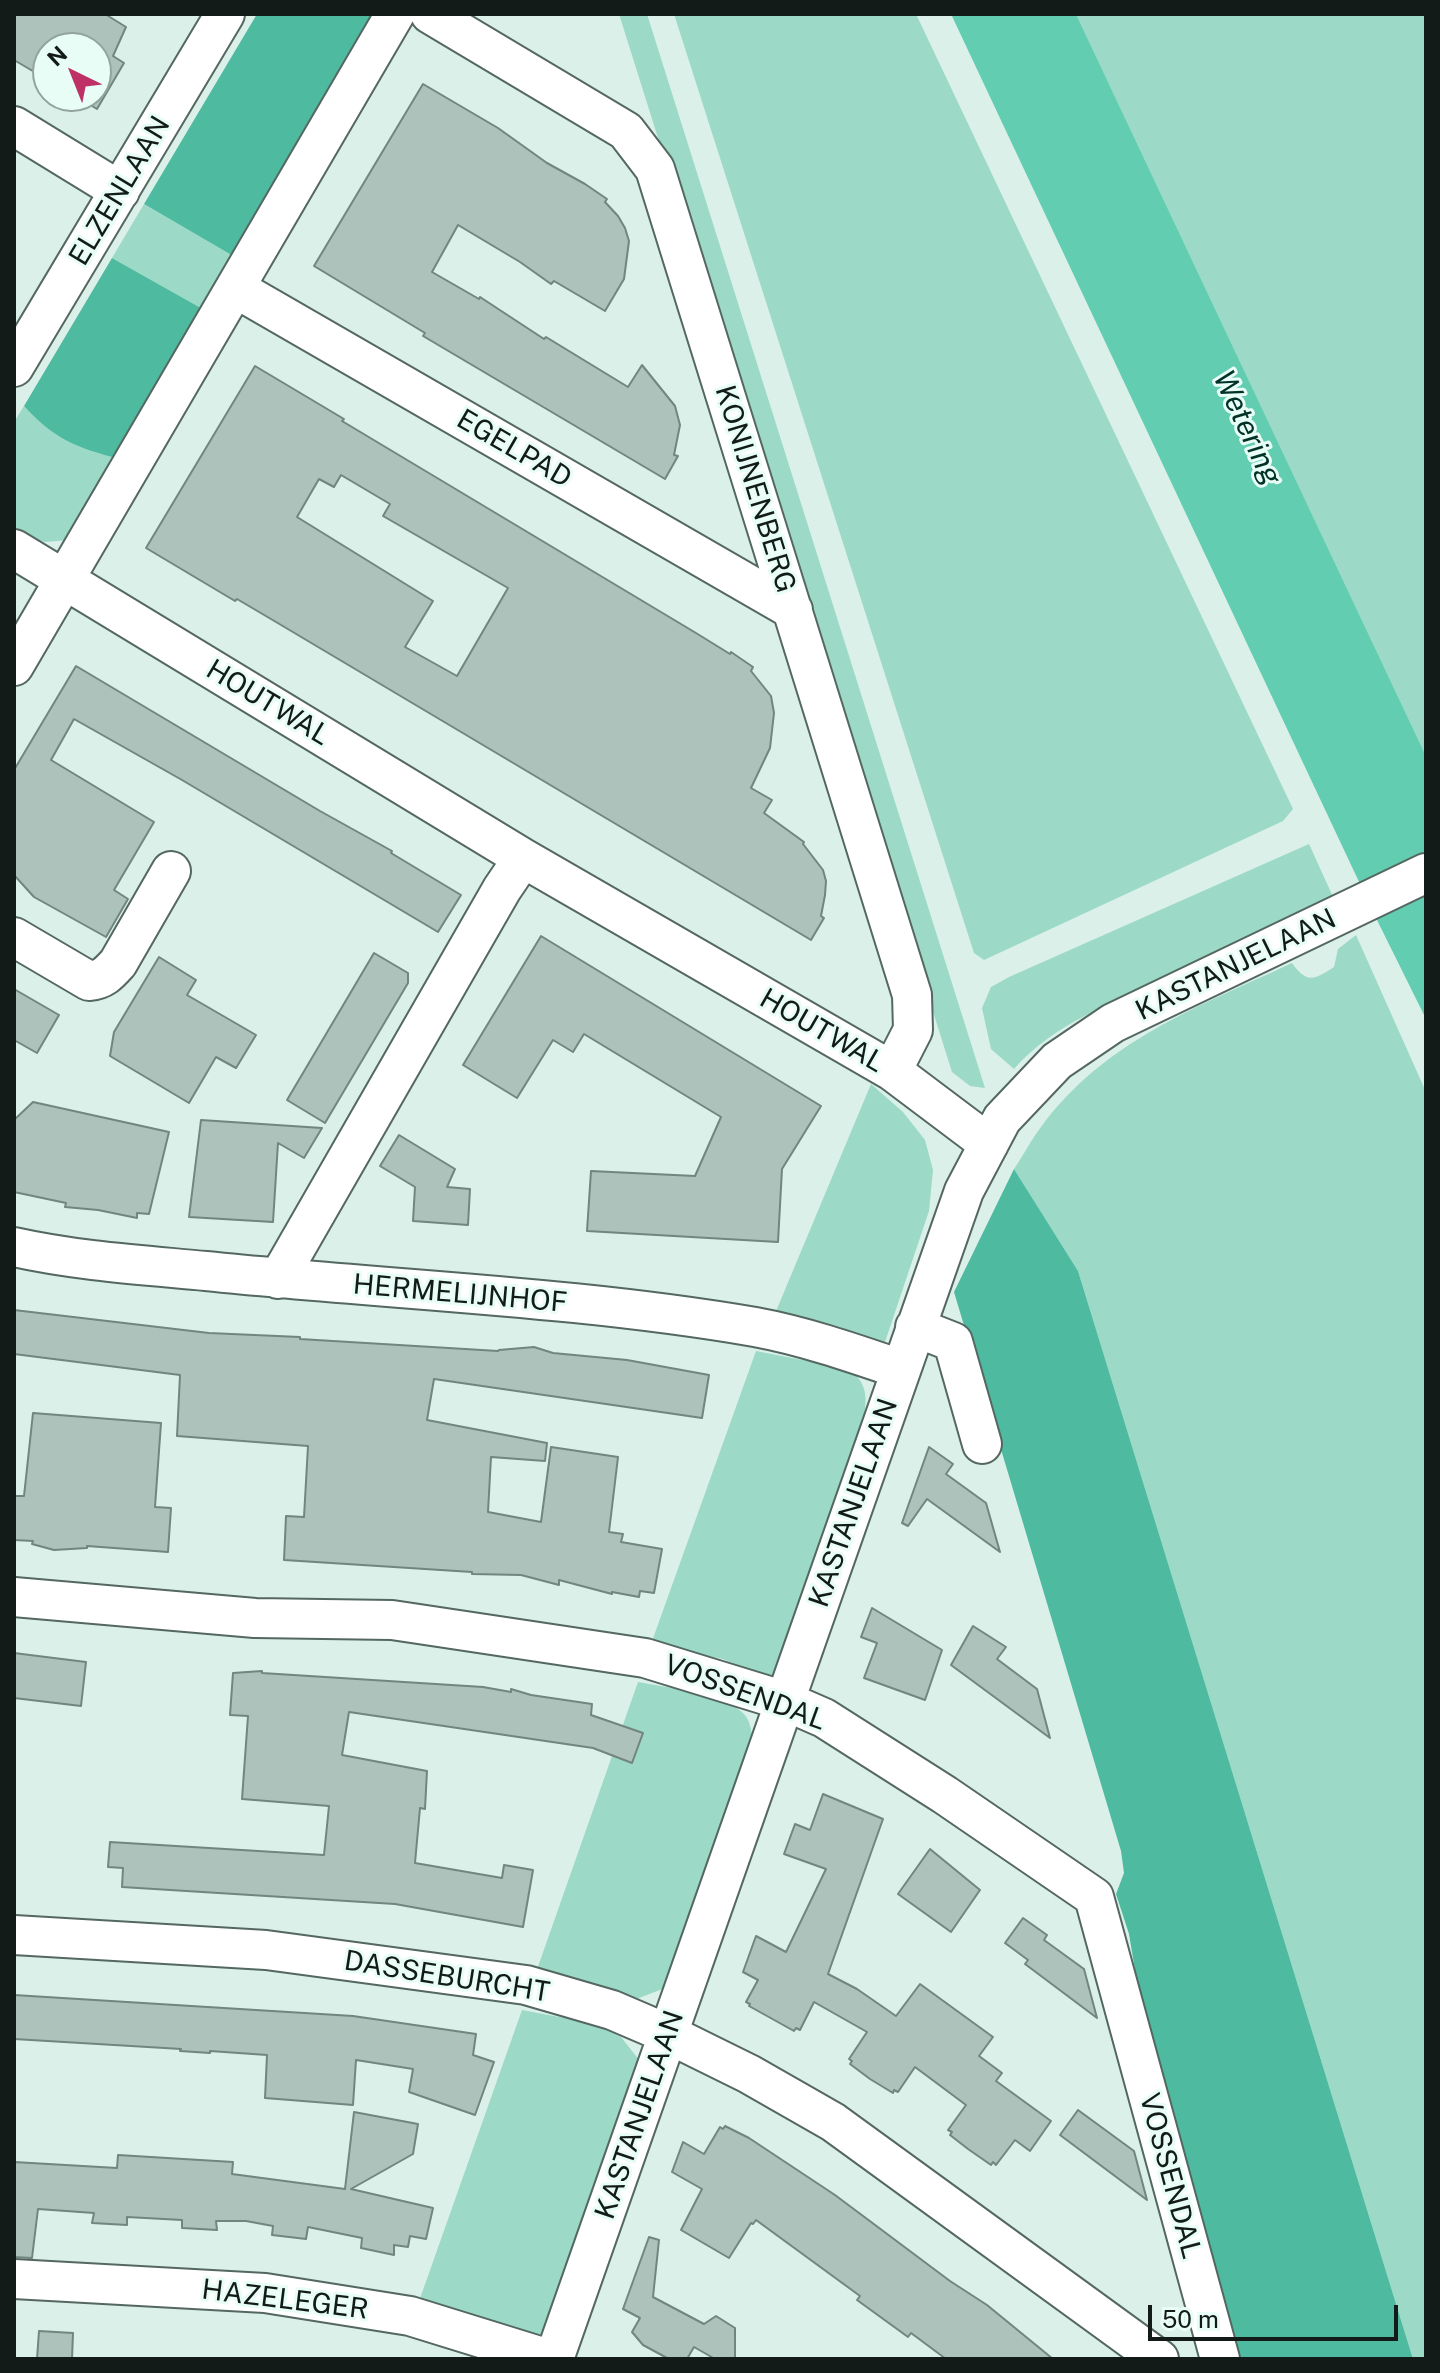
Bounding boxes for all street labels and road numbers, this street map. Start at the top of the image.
street label: ELZENLAAN [62,110,178,272]
street label: KONIJNENBERG [707,381,803,597]
street label: EGELPAD [451,403,577,495]
street label: HOUTWAL [200,653,336,753]
street label: KASTANJELAAN [1130,902,1342,1028]
street label: HOUTWAL [754,982,890,1080]
street label: HERMELIJNHOF [351,1268,569,1320]
street label: KASTANJELAAN [803,1394,905,1612]
street label: VOSSENDAL [659,1648,831,1738]
street label: DASSEBURCHT [342,1944,552,2010]
street label: KASTANJELAAN [589,2006,691,2224]
street label: VOSSENDAL [1132,2090,1208,2262]
street label: HAZELEGER [200,2273,370,2327]

